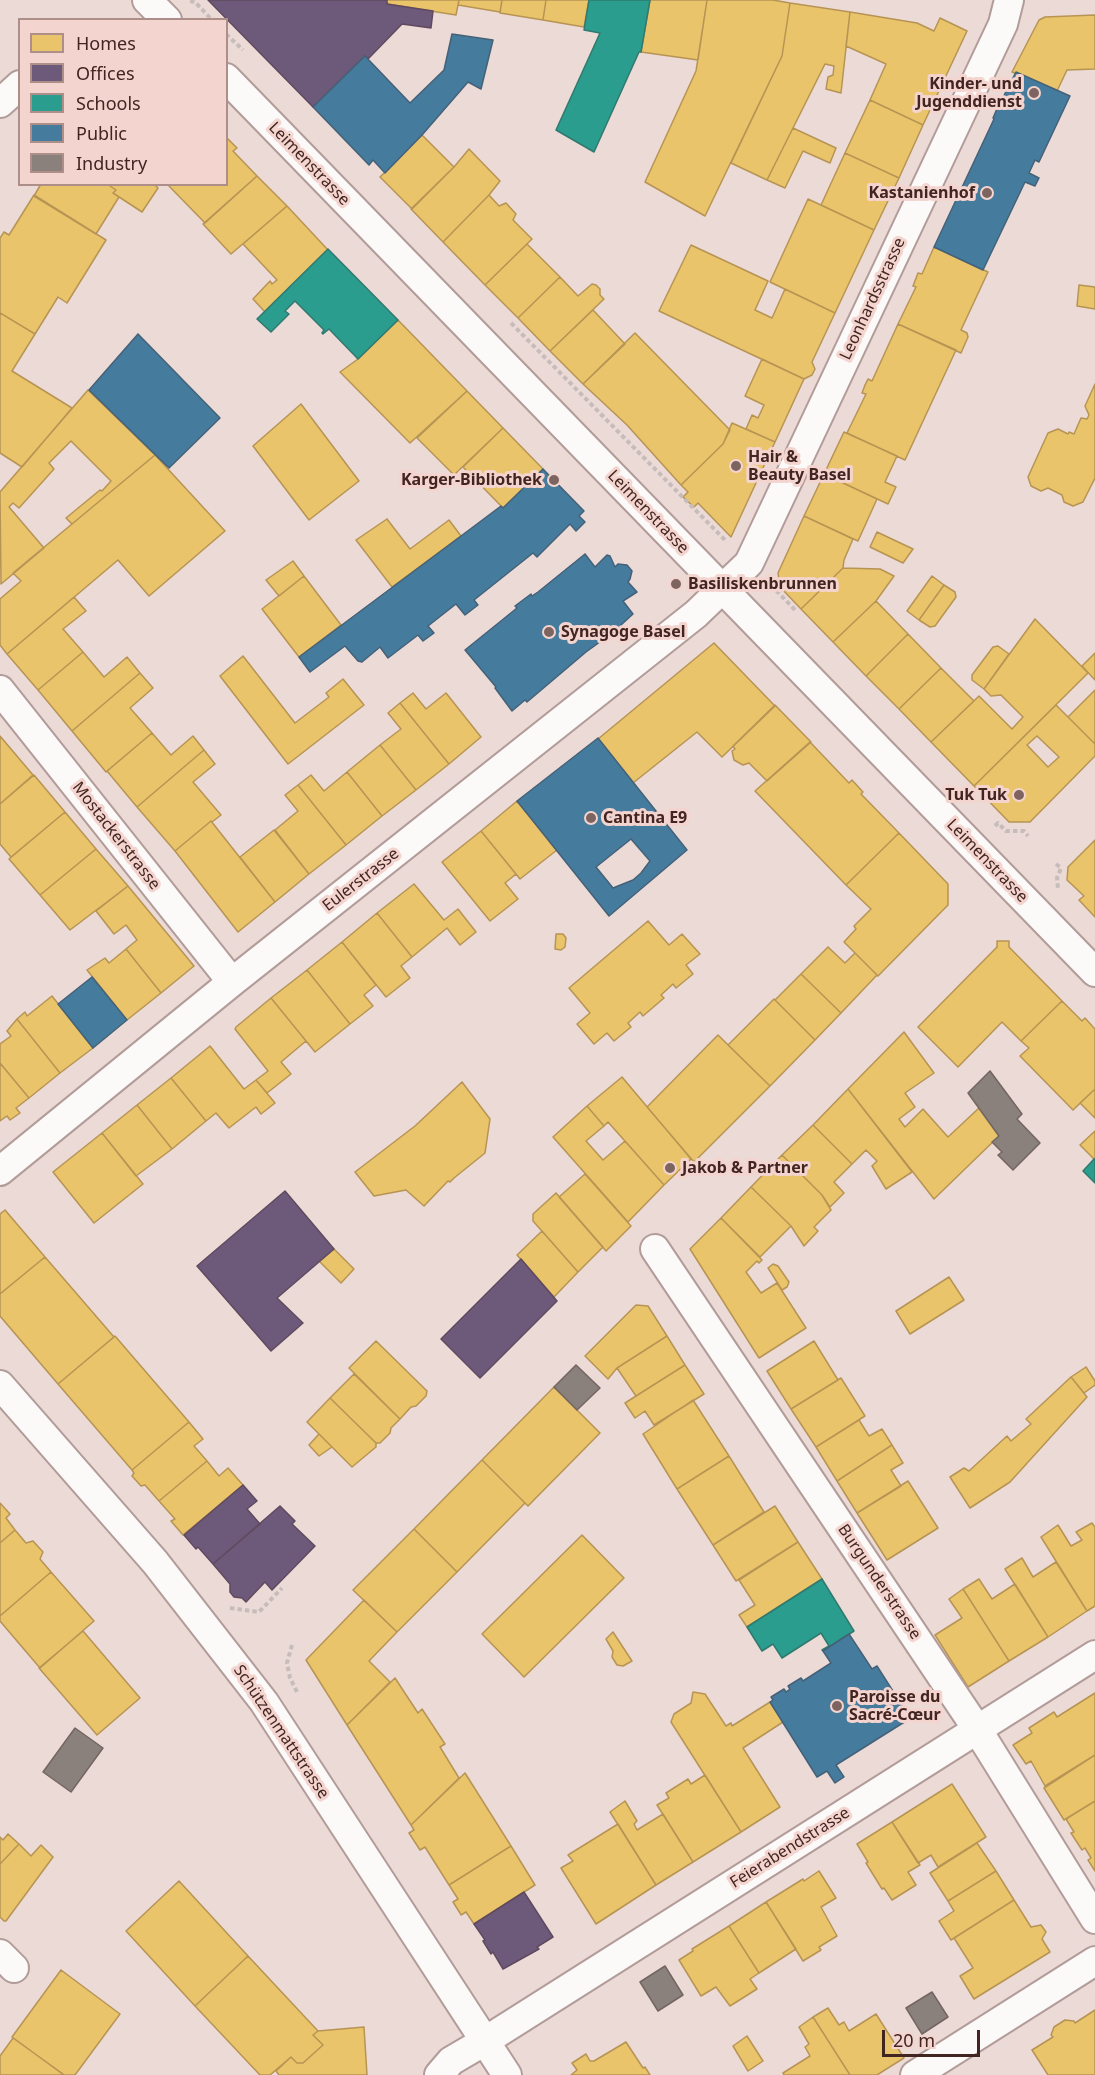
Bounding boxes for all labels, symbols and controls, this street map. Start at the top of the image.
legend [18,18,228,186]
text: Homes [76,31,136,55]
text: Offices [76,61,135,85]
place label: Kinder- und Jugenddienst [916,74,1022,112]
marker: Kinder- und Jugenddienst [1027,86,1041,100]
text: Schools [76,91,141,115]
street label: Leimenstrasse [264,118,354,210]
text: Public [76,121,127,145]
text: Industry [76,151,147,175]
place label: Kastanienhof [869,183,975,203]
marker: Kastanienhof [980,186,994,200]
street label: Leonhardsstrasse [836,235,910,363]
place label: Hair & Beauty Basel [748,447,851,485]
marker: Hair & Beauty Basel [729,459,743,473]
street label: Leimenstrasse [603,466,693,558]
place label: Karger-Bibliothek [401,470,542,490]
marker: Karger-Bibliothek [547,473,561,487]
place label: Basiliskenbrunnen [688,574,837,594]
marker: Basiliskenbrunnen [669,577,683,591]
place label: Synagoge Basel [561,622,685,642]
marker: Synagoge Basel [542,625,556,639]
street label: Mostackerstrasse [68,778,164,894]
place label: Tuk Tuk [945,785,1007,805]
marker: Tuk Tuk [1012,788,1026,802]
place label: Cantina E9 [603,808,687,828]
marker: Cantina E9 [584,811,598,825]
street label: Leimenstrasse [942,815,1032,907]
street label: Eulerstrasse [319,844,403,916]
place label: Jakob & Partner [682,1158,808,1178]
marker: Jakob & Partner [663,1161,677,1175]
street label: Burgunderstrasse [833,1521,925,1643]
street label: Schützenmattstrasse [229,1662,333,1802]
place label: Paroisse du Sacré-Cœur [849,1687,941,1725]
marker: Paroisse du Sacré-Cœur [830,1699,844,1713]
street label: Feierabendstrasse [727,1803,853,1893]
scale bar [885,2018,982,2056]
text: 20 m [893,2028,935,2052]

